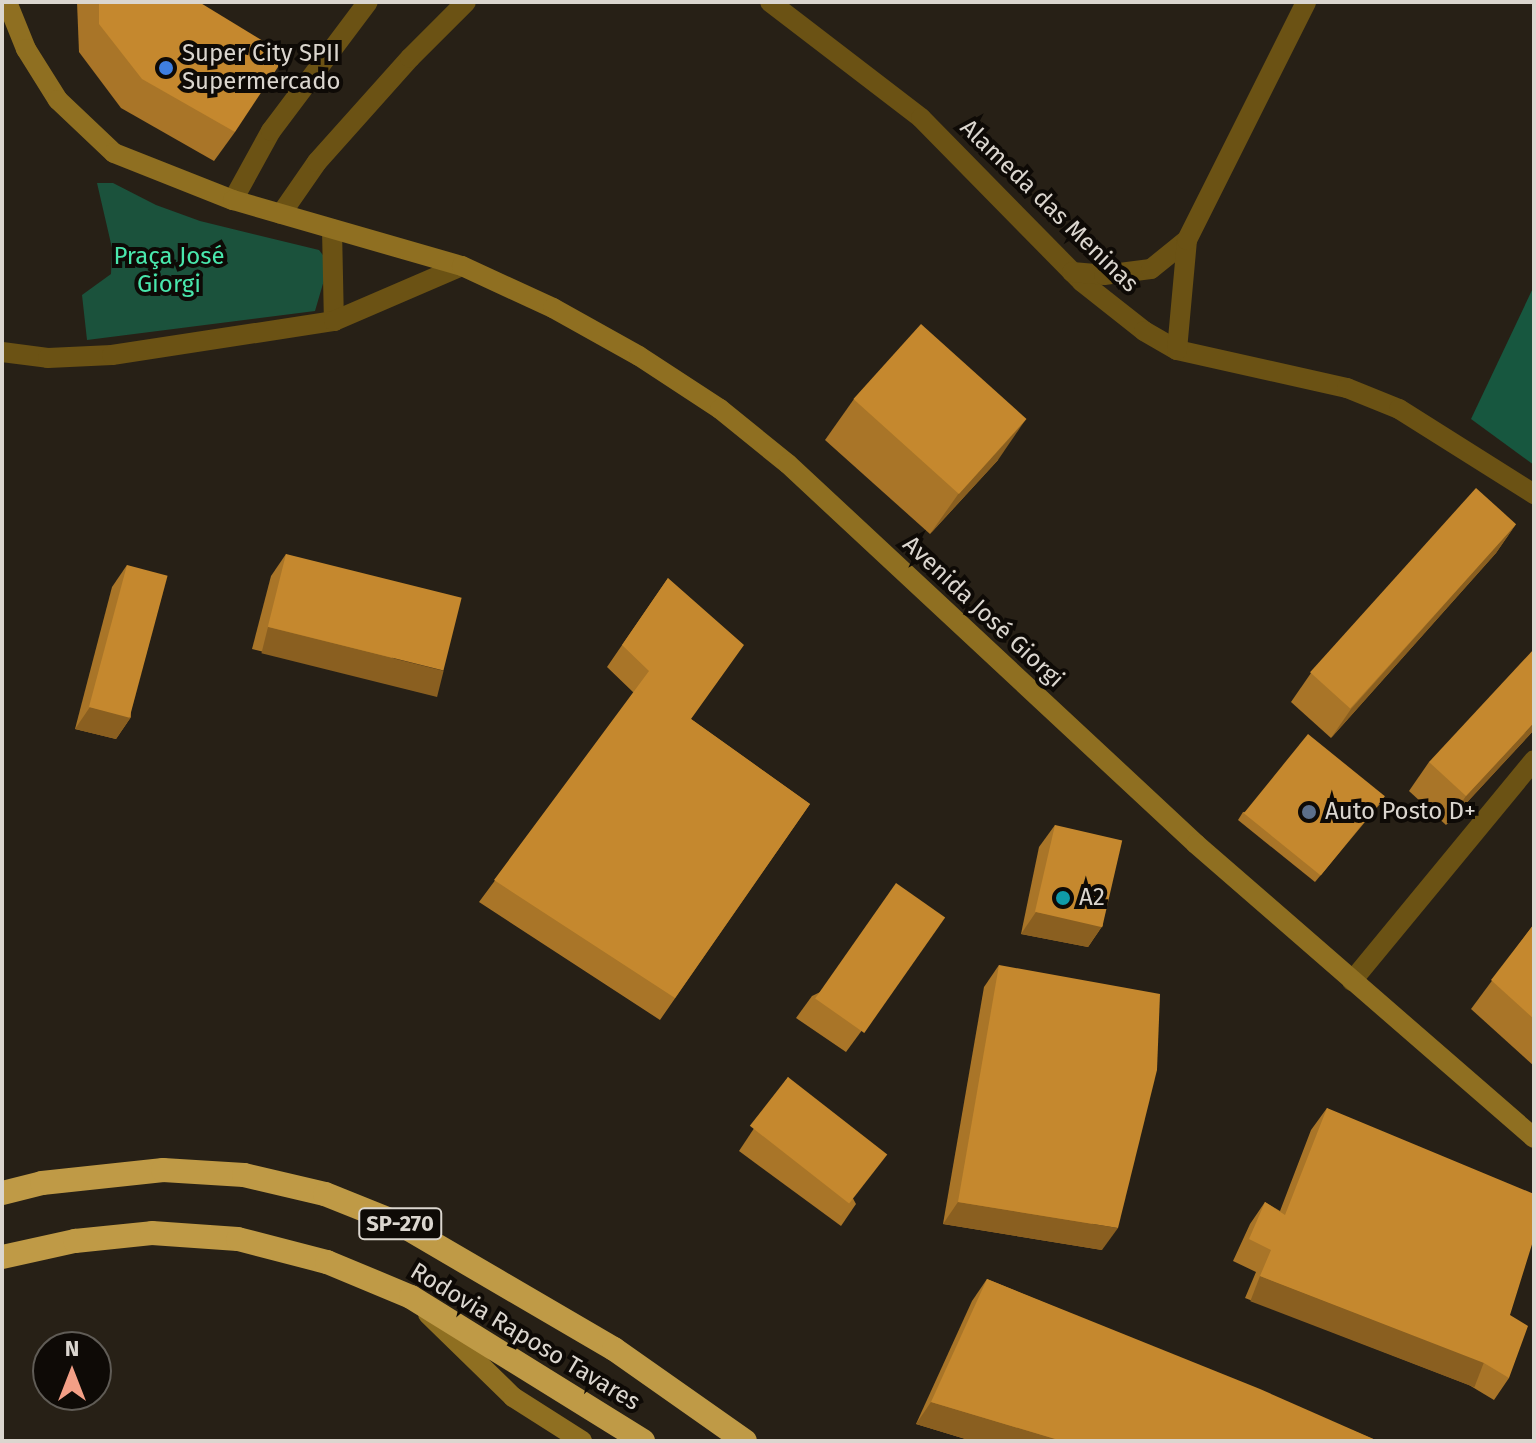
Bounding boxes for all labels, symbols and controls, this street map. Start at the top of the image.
place label: Super City SPII Supermercado [182,40,340,96]
marker: Super City SPII Supermercado [157,59,175,77]
street label: Alameda das Meninas [954,113,1144,299]
park label: Praça José Giorgi [113,243,225,299]
street label: Avenida José Giorgi [897,530,1069,694]
place label: Auto Posto D+ [1325,798,1476,826]
marker: Auto Posto D+ [1300,803,1318,821]
place label: A2 [1079,884,1105,912]
marker: A2 [1054,889,1072,907]
road number: SP-270 [358,1206,442,1242]
street label: Rodovia Raposo Tavares [405,1257,645,1417]
north arrow [32,1331,112,1411]
text: N [65,1335,79,1362]

